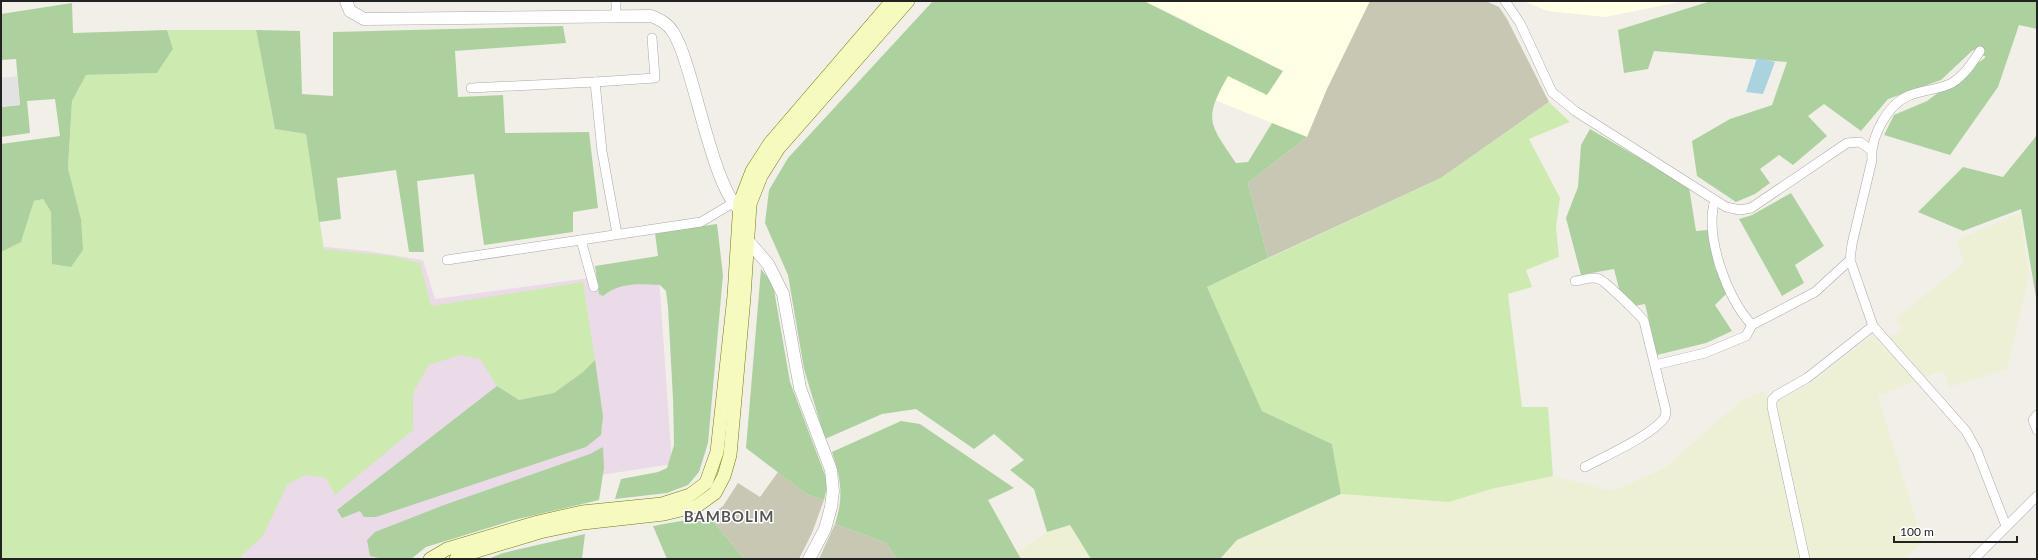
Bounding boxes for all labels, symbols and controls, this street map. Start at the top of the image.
district label: BAMBOLIM [684,507,774,525]
scale bar [1894,518,2017,544]
text: 100 m [1900,524,1934,539]

